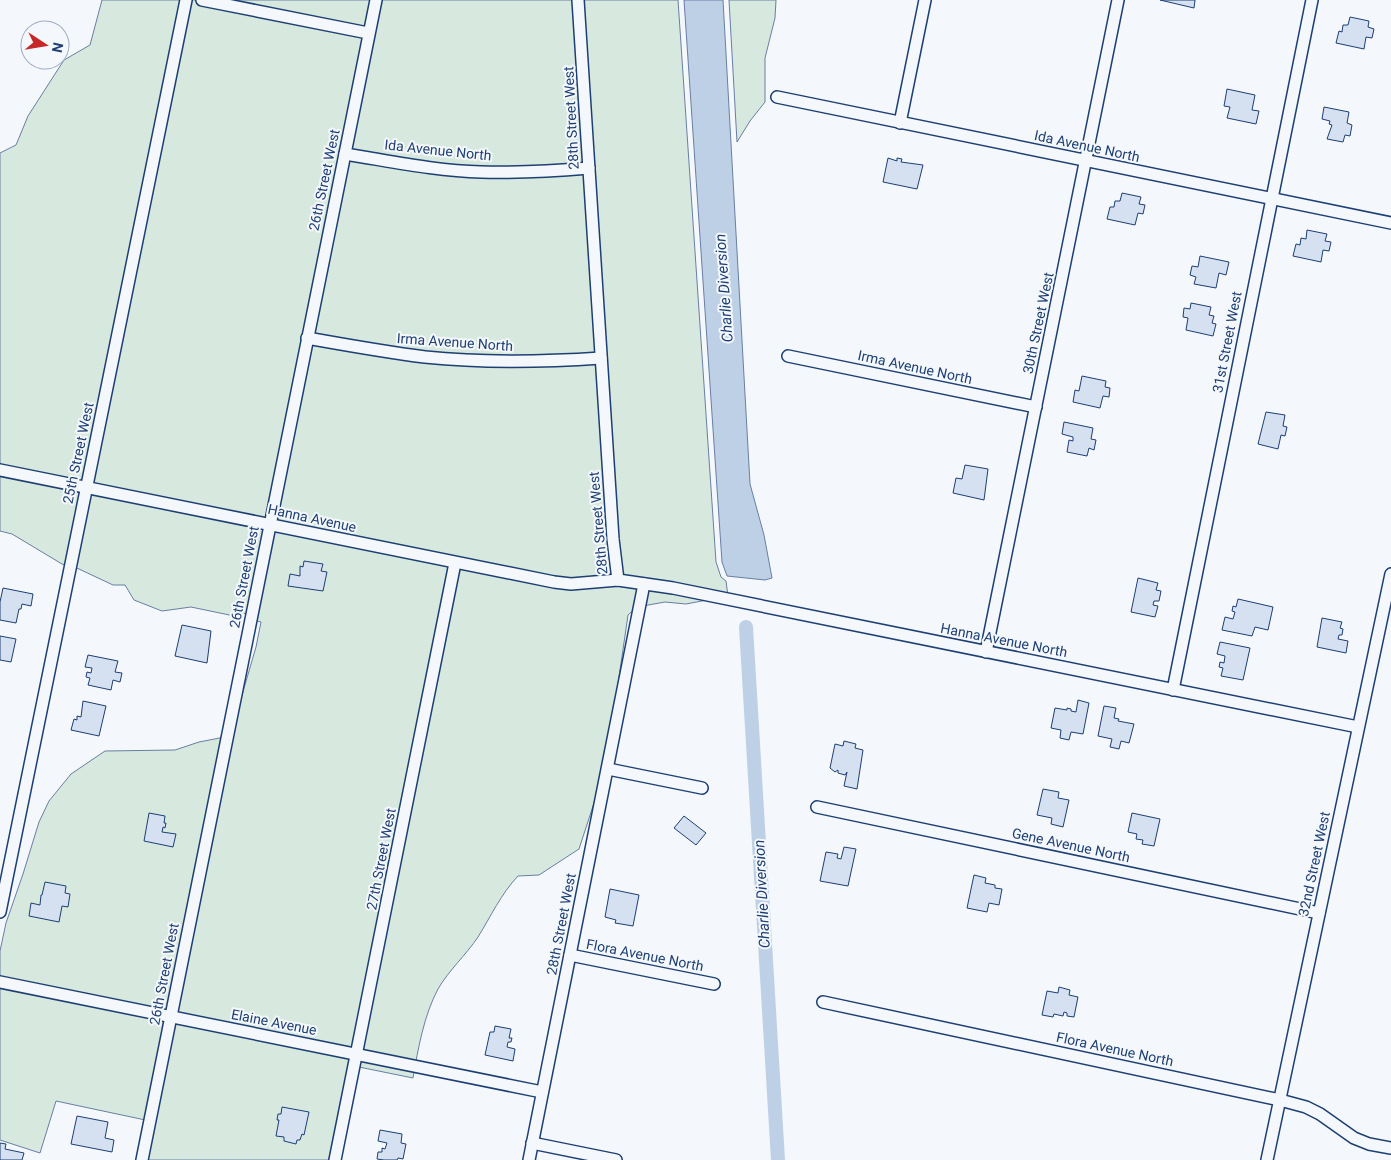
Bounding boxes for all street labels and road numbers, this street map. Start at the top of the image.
street label: 28th Street West [560,66,582,170]
street label: 26th Street West [305,127,343,232]
street label: Ida Avenue North [1033,127,1141,165]
street label: Ida Avenue North [384,136,492,164]
street label: 30th Street West [1019,270,1057,375]
street label: 31st Street West [1209,290,1245,394]
street label: Irma Avenue North [396,330,514,354]
street label: Irma Avenue North [856,347,974,387]
street label: 25th Street West [59,400,97,505]
street label: 28th Street West [585,470,610,575]
street label: Hanna Avenue [266,501,358,535]
street label: 26th Street West [226,524,262,629]
street label: Hanna Avenue North [939,620,1069,660]
street label: 27th Street West [363,806,399,911]
street label: 32nd Street West [1295,810,1333,918]
street label: Gene Avenue North [1011,825,1131,865]
street label: 28th Street West [543,871,579,976]
street label: 26th Street West [146,921,182,1026]
street label: Flora Avenue North [585,936,705,974]
street label: Elaine Avenue [230,1006,318,1038]
street label: Flora Avenue North [1055,1029,1175,1069]

